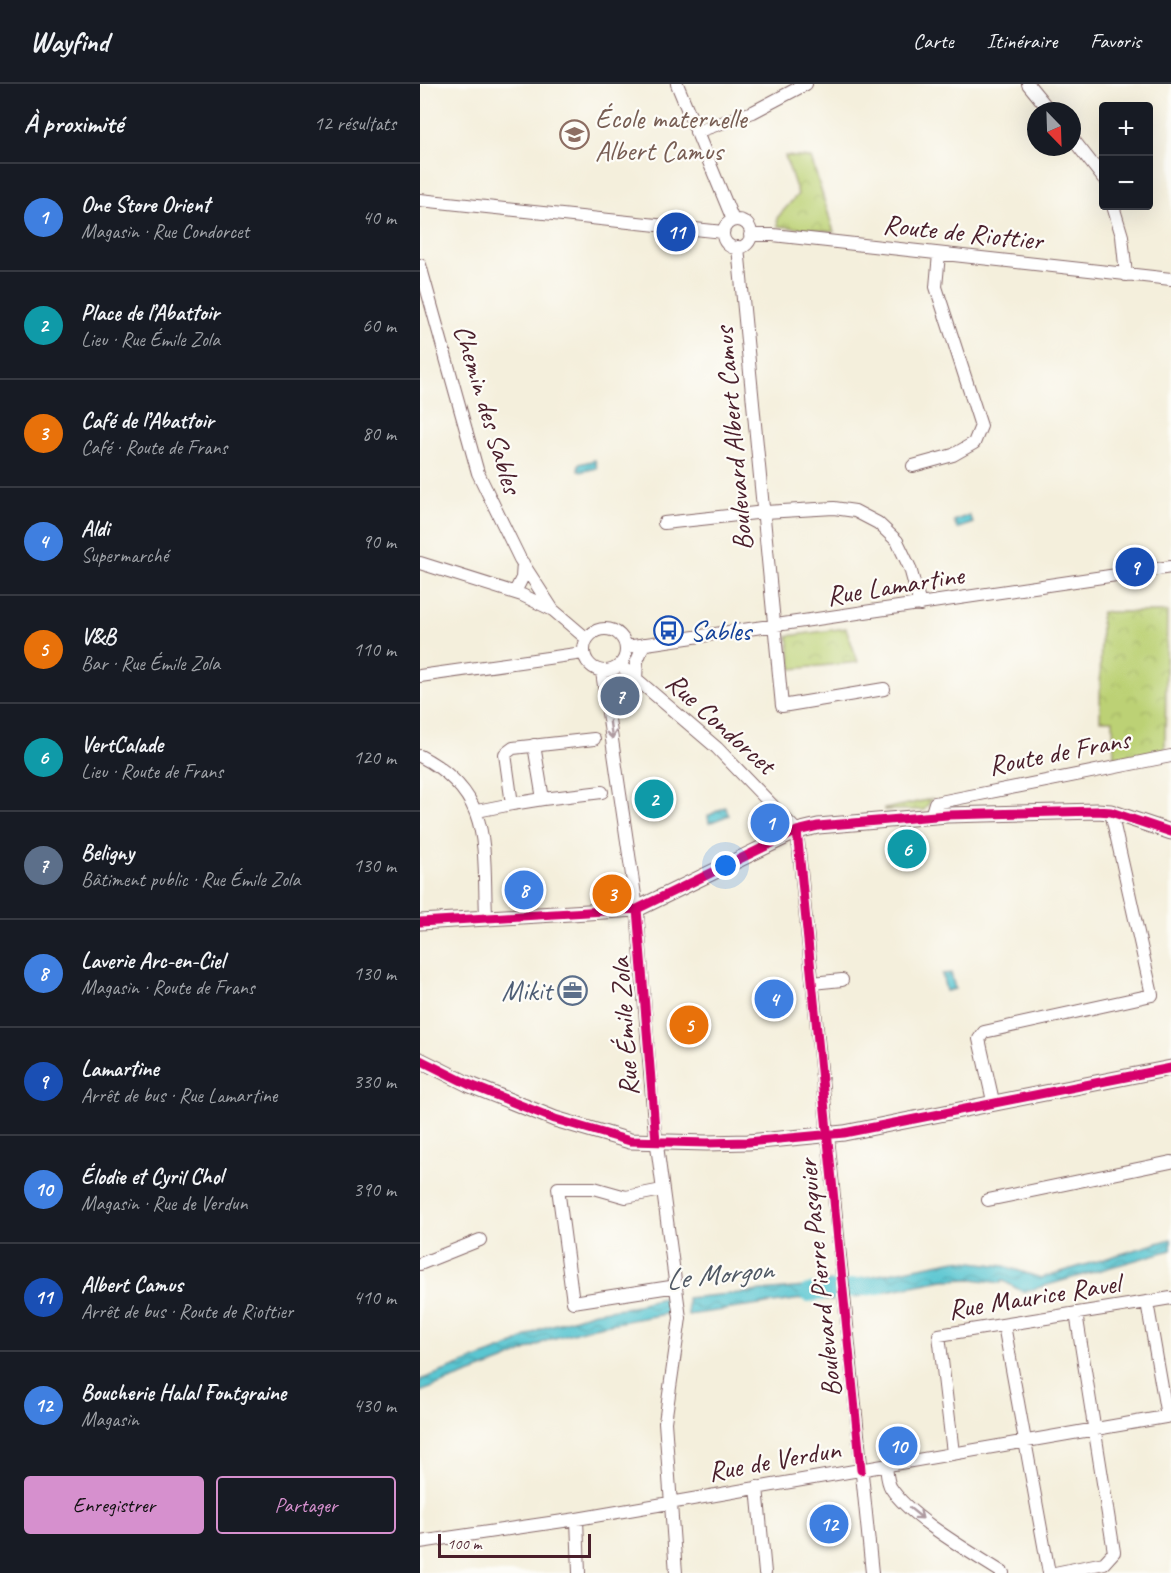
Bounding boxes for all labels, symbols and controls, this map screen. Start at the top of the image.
text: Wayfind [30,24,109,59]
text: Carte [913,28,954,54]
text: Itinéraire [987,28,1057,54]
text: Favoris [1090,28,1141,54]
place label: École maternelle Albert Camus [595,101,749,168]
north arrow [1027,102,1081,156]
map controls [1099,102,1153,210]
button: + [1099,102,1153,156]
text: À proximité [24,107,123,140]
text: 12 résultats [314,111,396,136]
school or university icon: École maternelle Albert Camus [558,118,590,150]
button: − [1099,156,1153,210]
text: One Store Orient [81,191,210,219]
text: 1 [39,205,48,230]
text: 40 m [362,205,396,230]
street label: Route de Riottier [881,206,1046,258]
pin: 11 [656,210,696,254]
text: Magasin · Rue Condorcet [81,219,249,244]
text: Place de l’Abattoir [81,299,219,327]
text: 2 [39,313,48,338]
text: 60 m [362,313,396,338]
street label: Chemin des Sables [446,320,531,500]
street label: Boulevard Albert Camus [706,323,760,552]
text: Lieu · Rue Émile Zola [81,327,220,352]
text: Café de l’Abattoir [81,407,214,435]
text: 3 [39,421,48,446]
text: 80 m [362,421,396,446]
text: Café · Route de Frans [81,435,227,460]
text: Aldi [81,515,109,543]
text: 4 [39,529,48,554]
text: 90 m [362,529,396,554]
text: Supermarché [81,543,168,568]
pin: 9 [1116,544,1154,590]
street label: Rue Lamartine [824,557,968,613]
place label: Sables [690,613,754,648]
bus stop icon: Sables [653,614,685,646]
text: V&B [81,623,116,651]
text: 5 [39,637,48,662]
text: 110 m [353,637,396,662]
text: Bar · Rue Émile Zola [81,651,220,676]
street label: Rue Condorcet [659,665,785,783]
pin: 7 [600,674,640,718]
one-way arrow [606,719,617,739]
street label: Route de Frans [985,721,1135,783]
text: VertCalade [81,731,163,759]
text: 6 [39,745,48,770]
text: 120 m [353,745,396,770]
text: Lieu · Route de Frans [81,759,223,784]
pin: 2 [634,776,674,822]
pin: 1 [750,800,790,846]
pin: 6 [888,826,926,872]
text: Beligny [81,839,134,867]
your location [711,851,740,880]
text: 7 [39,853,48,878]
text: 130 m [353,853,396,878]
text: Bâtiment public · Rue Émile Zola [81,867,300,892]
pin: 8 [504,868,544,912]
pin: 3 [592,872,632,916]
text: Laverie Arc-en-Ciel [81,947,224,975]
street label: Rue Émile Zola [602,955,646,1097]
text: 8 [39,961,48,986]
text: 130 m [353,961,396,986]
place label: Mikit [502,973,555,1008]
office icon: Mikit [557,974,589,1006]
text: Magasin · Route de Frans [81,975,255,1000]
pin: 4 [754,976,794,1022]
pin: 5 [670,1002,708,1048]
text: Lamartine [81,1055,159,1083]
text: 9 [39,1069,48,1094]
text: 330 m [353,1069,396,1094]
text: Arrêt de bus · Rue Lamartine [81,1083,277,1108]
street label: Boulevard Pierre Pasquier [789,1155,849,1399]
text: Élodie et Cyril Chol [81,1163,223,1191]
text: 10 [35,1177,53,1202]
text: 390 m [353,1177,396,1202]
text: Magasin · Rue de Verdun [81,1191,247,1216]
water label: Le Morgon [664,1249,777,1299]
street label: Rue Maurice Ravel [946,1264,1128,1327]
text: Albert Camus [81,1271,183,1299]
text: 11 [35,1285,53,1310]
text: 410 m [353,1285,396,1310]
text: Arrêt de bus · Route de Riottier [81,1299,293,1324]
text: Boucherie Halal Fontgraine [81,1379,286,1407]
text: 12 [35,1393,53,1418]
text: 430 m [353,1393,396,1418]
text: Magasin [81,1407,139,1432]
pin: 10 [878,1424,918,1468]
street label: Rue de Verdun [705,1431,844,1489]
button: Enregistrer [24,1476,204,1534]
button: Partager [216,1476,396,1534]
pin: 12 [810,1502,848,1546]
one-way arrow [908,1506,924,1519]
scale bar [438,1531,591,1558]
text: 100 m [447,1534,481,1554]

